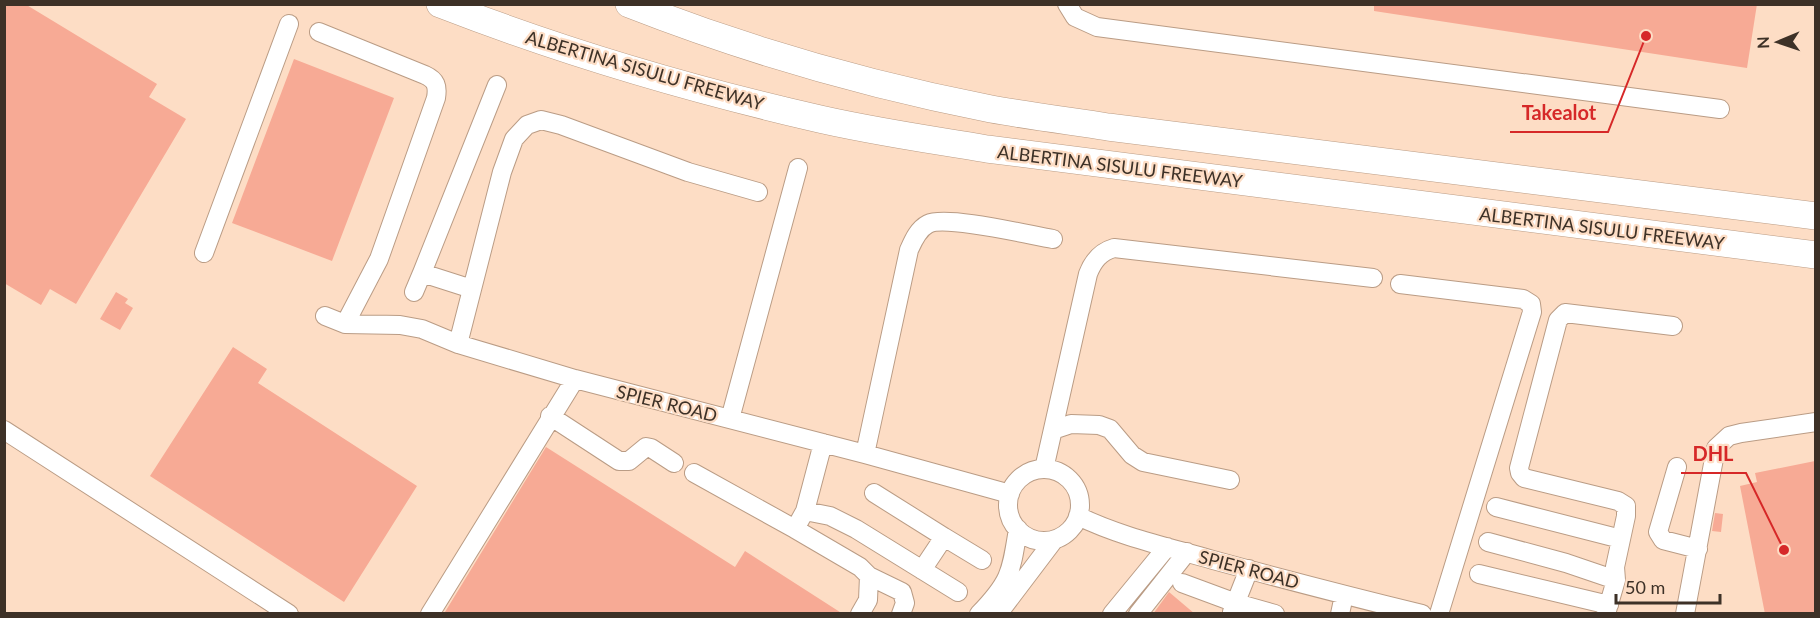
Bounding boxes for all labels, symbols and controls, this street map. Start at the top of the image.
north arrow [1748,12,1808,72]
street label: ALBERTINA SISULU FREEWAY [523,25,767,115]
text: N [1753,36,1772,49]
callout: Takealot [1510,94,1608,132]
text: Takealot [1522,100,1597,124]
street label: ALBERTINA SISULU FREEWAY [996,140,1244,192]
street label: ALBERTINA SISULU FREEWAY [1478,202,1726,254]
street label: SPIER ROAD [614,380,720,426]
callout: DHL [1681,435,1746,473]
text: DHL [1692,441,1734,465]
street label: SPIER ROAD [1196,545,1302,593]
scale bar [1616,567,1720,605]
text: 50 m [1625,576,1665,598]

